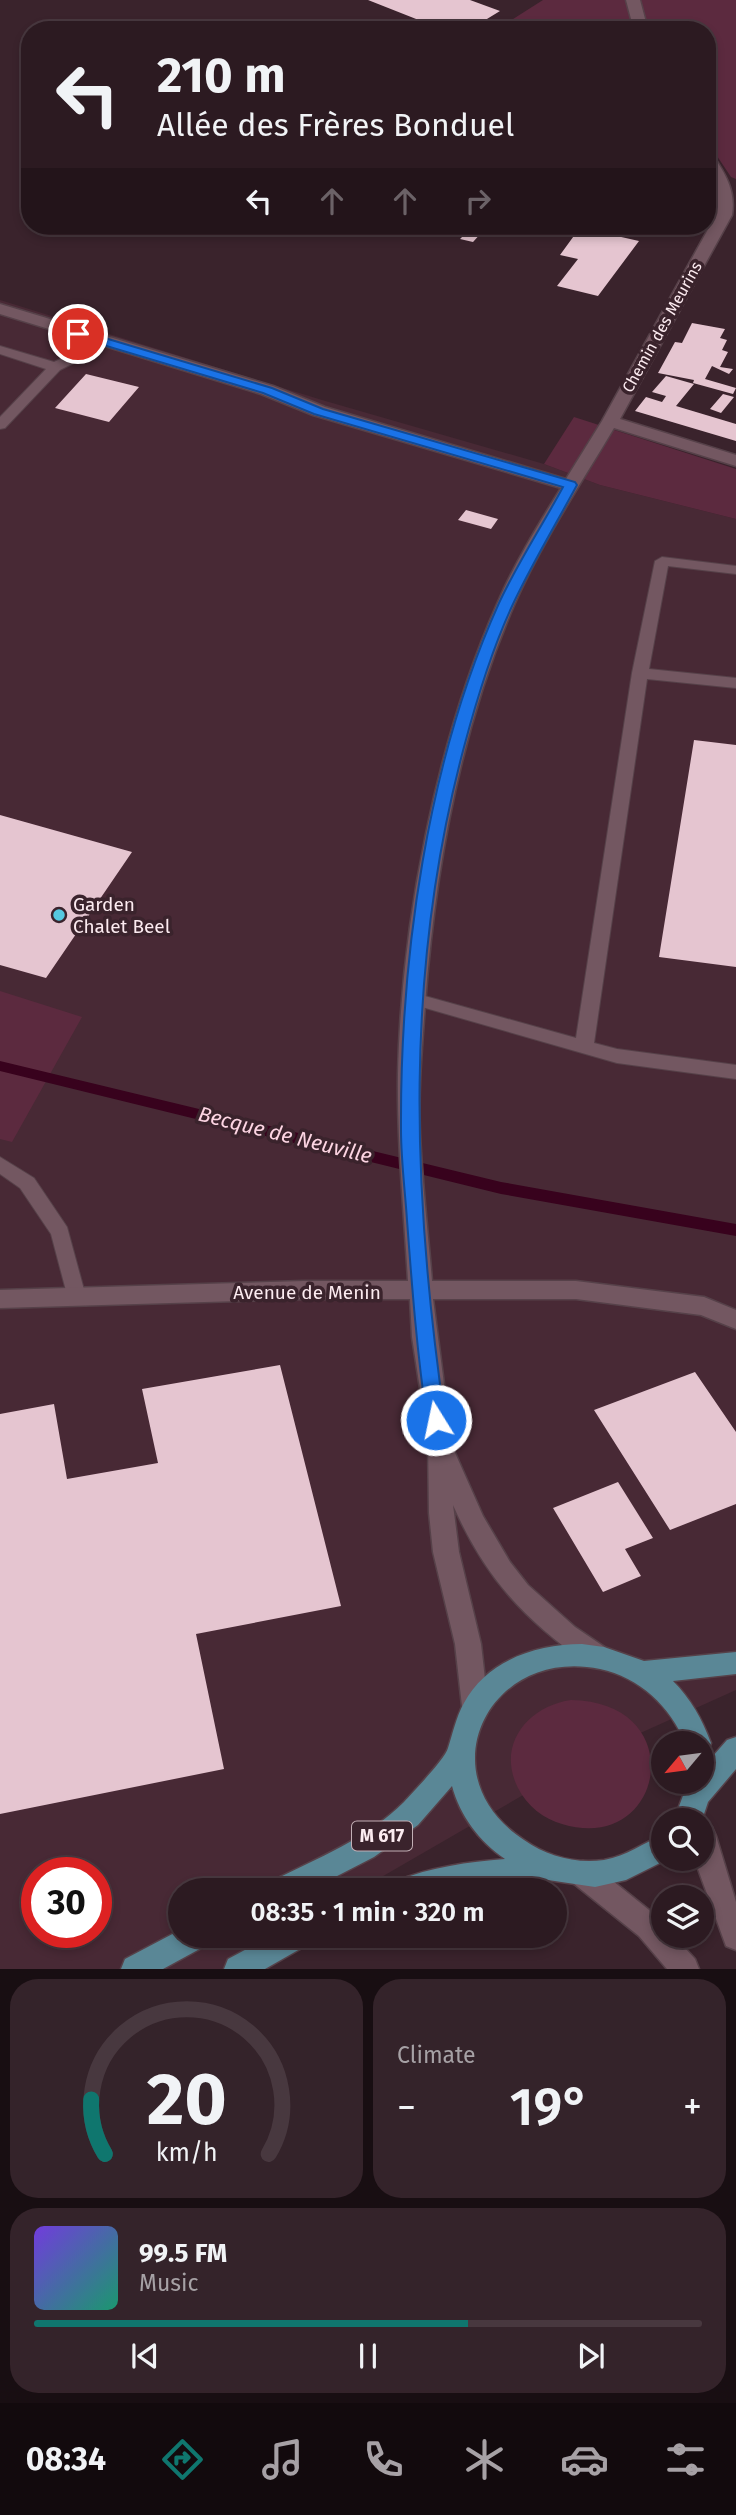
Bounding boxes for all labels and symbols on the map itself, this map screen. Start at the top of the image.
street label: Chemin des Meurins [618,258,706,396]
pin [48,304,108,364]
place label: Garden Chalet Beel [73,893,171,938]
marker: Garden Chalet Beel [51,907,67,923]
water label: Becque de Neuville [195,1101,375,1169]
street label: Avenue de Menin [233,1281,381,1304]
position arrow [399,1383,473,1457]
north arrow [651,1731,714,1794]
road number: M 617 [352,1822,412,1850]
speed limit sign: 30 [21,1857,112,1948]

